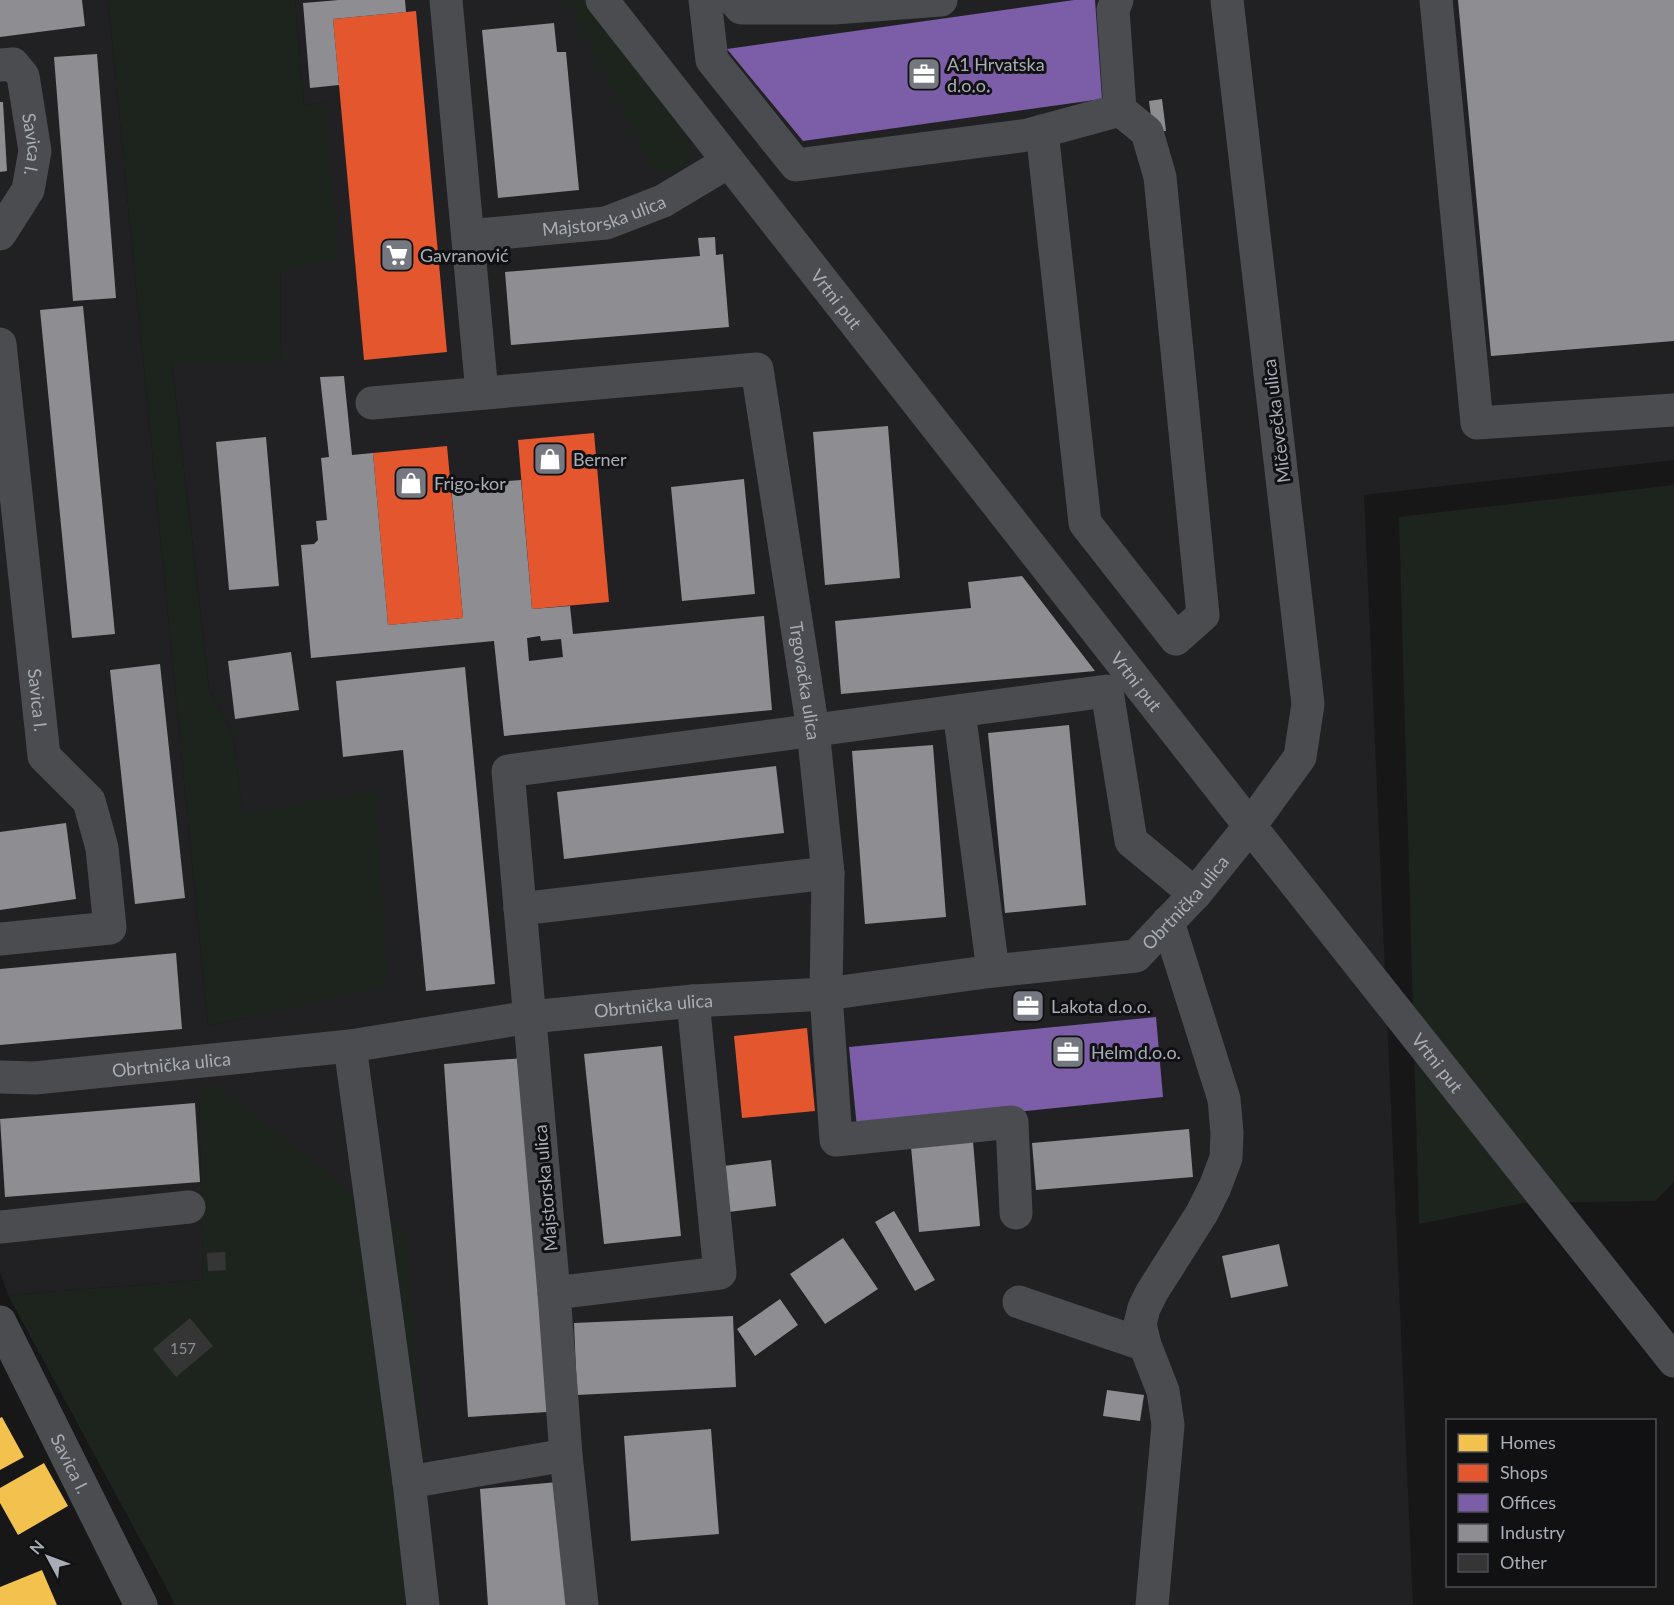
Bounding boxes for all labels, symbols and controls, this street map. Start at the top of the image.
place label: A1 Hrvatska d.o.o. [947,53,1045,96]
office icon: A1 Hrvatska d.o.o. [906,56,942,92]
street label: Savica I. [18,111,46,178]
street label: Majstorska ulica [541,190,669,240]
supermarket icon: Gavranović [379,237,415,273]
place label: Gavranović [420,244,509,266]
street label: Vrtni put [806,265,867,334]
street label: Mičevečka ulica [1257,358,1295,484]
shop icon: Berner [532,441,568,477]
place label: Berner [573,448,627,470]
shop icon: Frigo-kor [393,465,429,501]
place label: Frigo-kor [434,472,506,494]
street label: Trgovačka ulica [785,620,825,741]
street label: Vrtni put [1106,647,1167,716]
street label: Savica I. [24,667,52,733]
street label: Obrtnička ulica [1137,851,1233,954]
office icon: Lakota d.o.o. [1010,988,1046,1024]
street label: Obrtnička ulica [593,989,713,1022]
place label: Lakota d.o.o. [1051,995,1151,1017]
street label: Vrtni put [1407,1029,1468,1097]
office icon: Helm d.o.o. [1050,1034,1086,1070]
place label: Helm d.o.o. [1091,1041,1181,1063]
street label: Obrtnička ulica [111,1047,232,1081]
street label: Majstorska ulica [528,1124,562,1252]
house number: 157 [170,1339,196,1357]
legend [1446,1419,1656,1587]
street label: Savica I. [46,1430,94,1497]
text: Homes [1500,1431,1556,1453]
text: Shops [1500,1461,1548,1483]
text: Offices [1500,1491,1556,1513]
text: Industry [1500,1521,1566,1543]
north arrow [18,1527,78,1587]
text: N [25,1536,48,1558]
text: Other [1500,1551,1547,1573]

